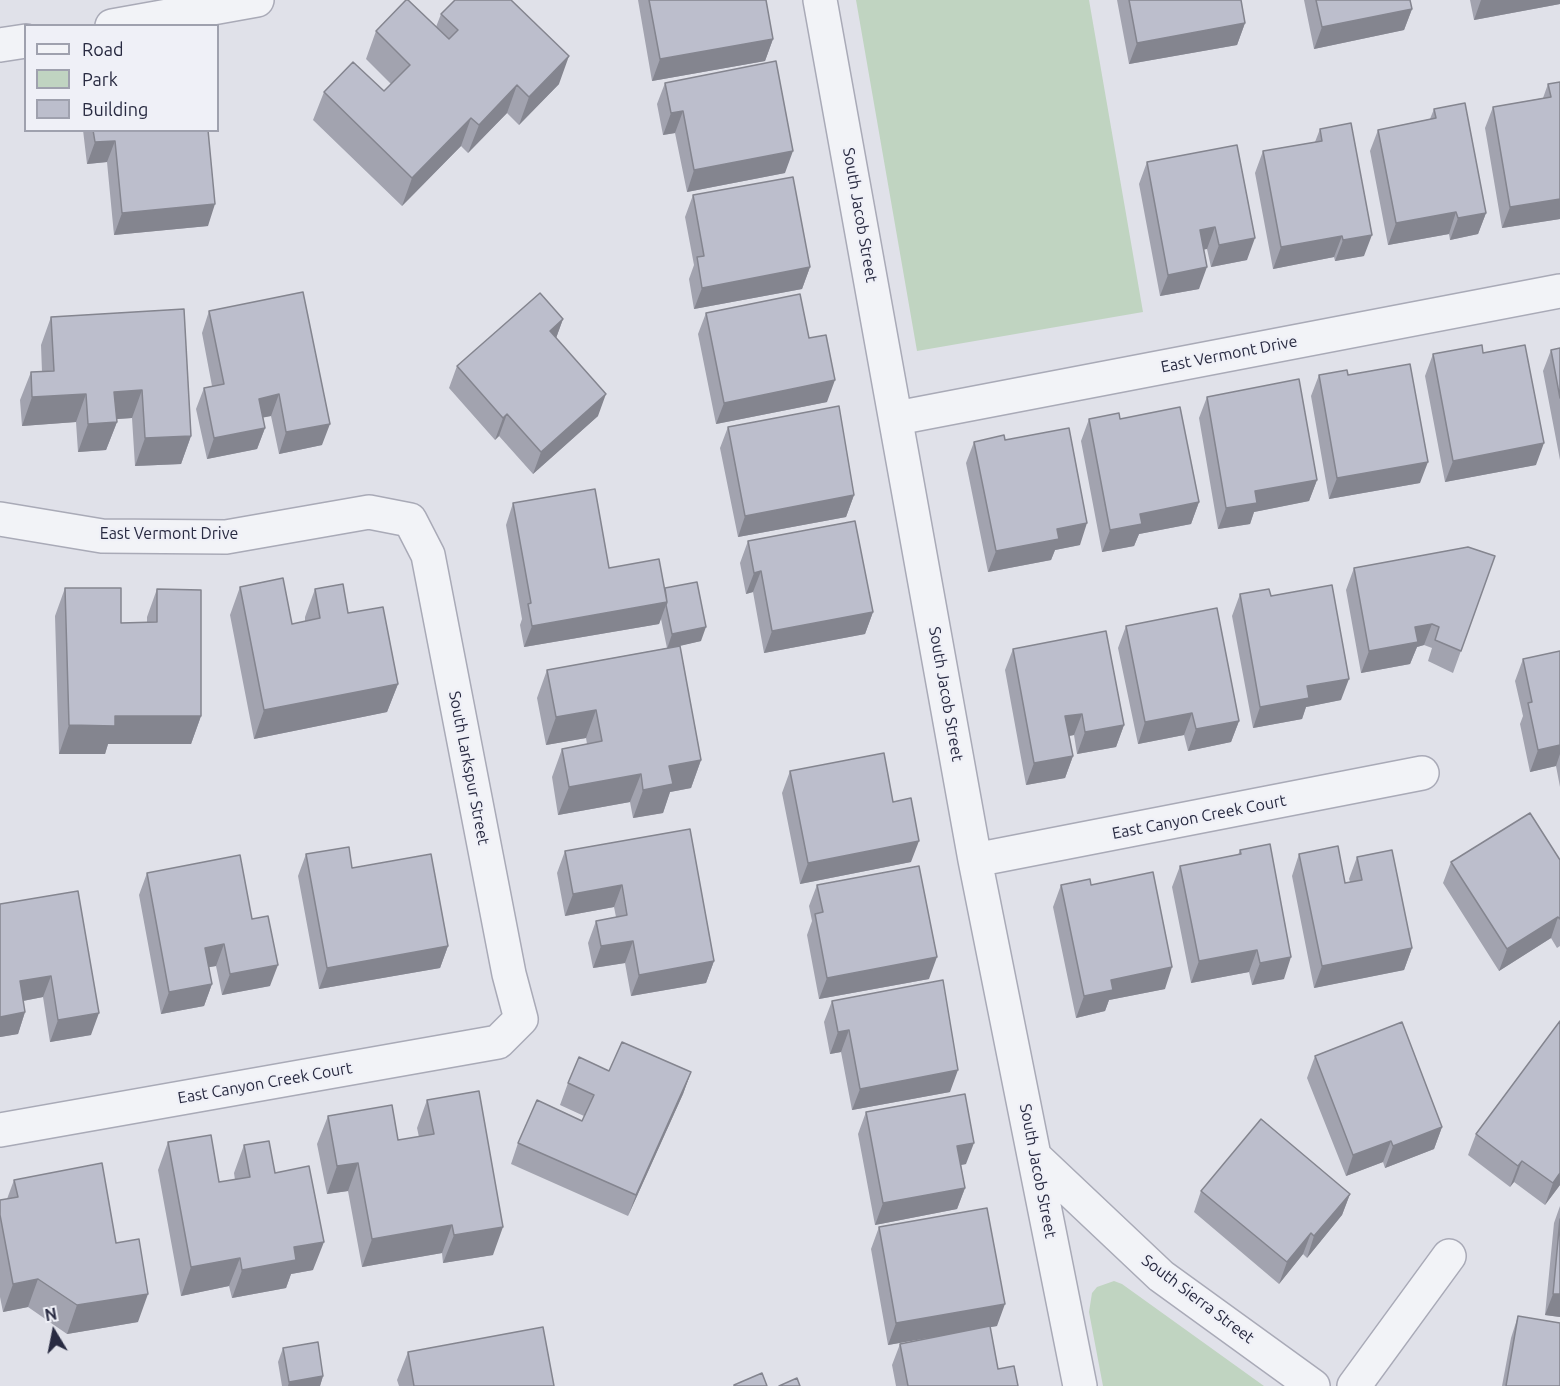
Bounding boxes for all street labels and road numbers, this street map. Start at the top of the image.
street label: South Jacob Street [839,146,881,284]
street label: East Vermont Drive [1159,331,1299,377]
street label: East Vermont Drive [100,524,238,544]
street label: South Jacob Street [925,625,967,763]
street label: South Larkspur Street [445,689,493,847]
street label: East Canyon Creek Court [1110,791,1288,843]
street label: East Canyon Creek Court [176,1058,354,1108]
street label: South Jacob Street [1016,1102,1060,1240]
street label: South Sierra Street [1138,1250,1258,1348]

